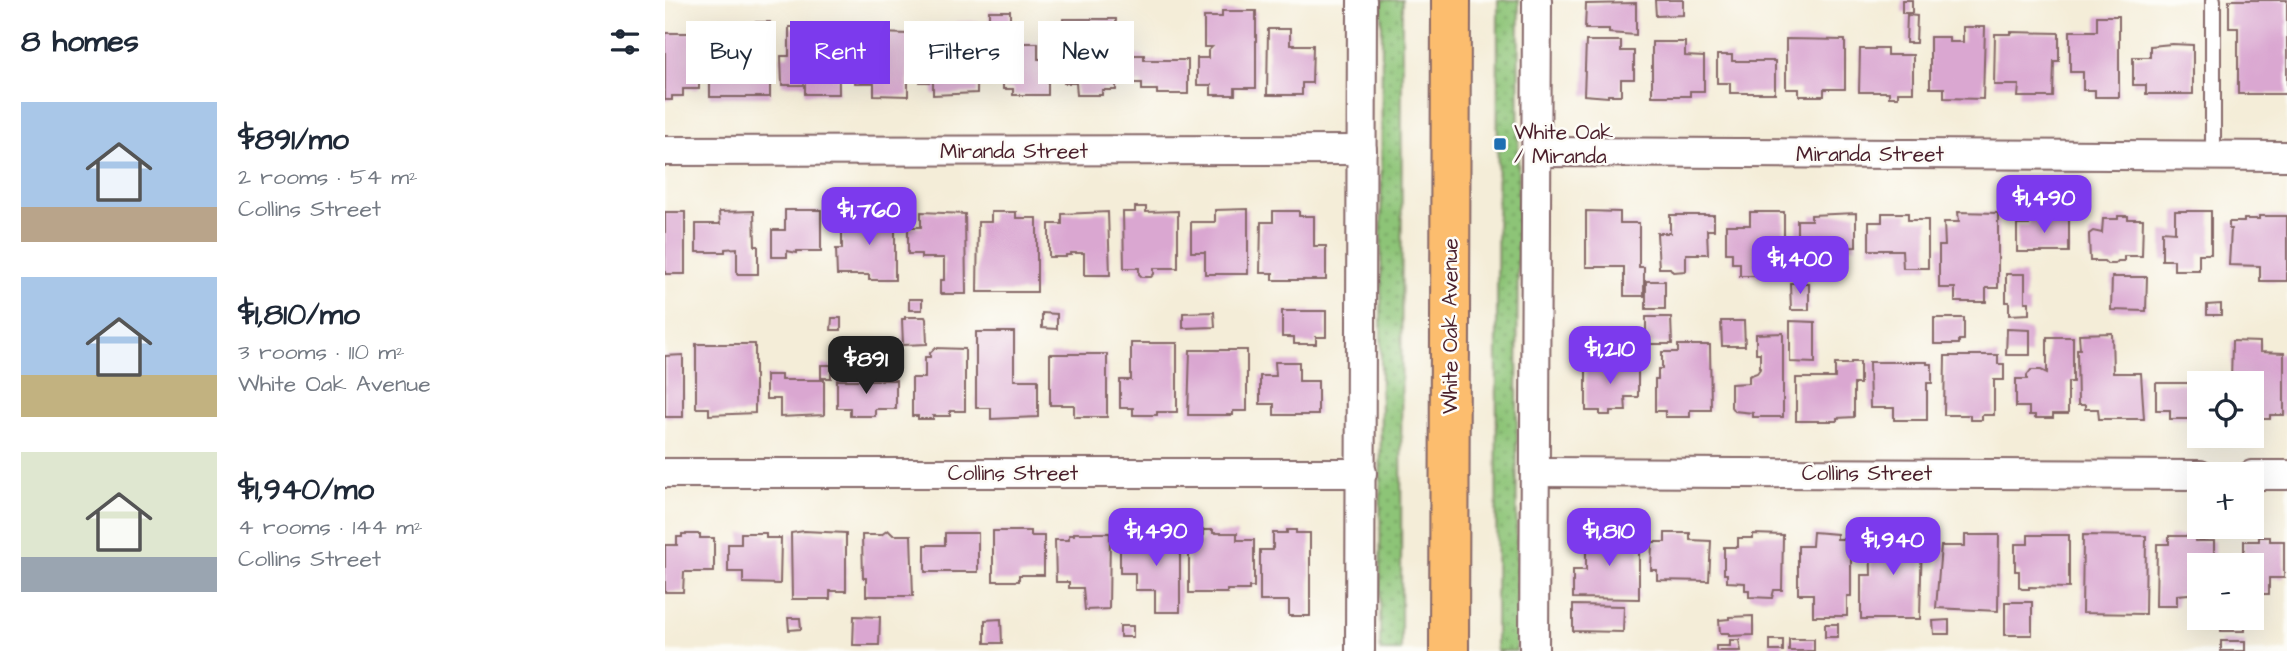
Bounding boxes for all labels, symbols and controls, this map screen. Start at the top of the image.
text: 8 homes [21,21,139,63]
chip: Buy [686,21,776,84]
chip: Rent [790,21,890,84]
chip: Filters [904,21,1024,84]
chip: New [1038,21,1134,84]
icon: filters [606,23,644,61]
place label: White Oak / Miranda [1514,118,1613,171]
text: $891/mo [238,119,349,161]
icon: home [77,130,161,214]
marker: White Oak / Miranda [1492,136,1508,152]
street label: Miranda Street [940,137,1088,166]
street label: Miranda Street [1796,140,1944,169]
text: 2 rooms · 54 m² [238,161,418,193]
pin: $1,490 [1987,176,2101,235]
text: $1,490 [2012,182,2076,214]
pin: $1,760 [812,188,926,247]
text: Collins Street [238,193,381,225]
text: $1,760 [838,194,900,226]
pin: $1,400 [1743,236,1857,296]
street label: White Oak Avenue [1436,238,1465,414]
text: $1,400 [1768,243,1832,275]
text: $1,810/mo [238,294,360,336]
icon: home [77,305,161,389]
pin: $1,210 [1553,326,1667,386]
text: $1,210 [1585,333,1635,365]
text: 3 rooms · 110 m² [238,336,405,368]
pin: $891 [825,336,907,396]
text: $891 [844,343,888,375]
text: White Oak Avenue [238,368,431,400]
map controls [2187,371,2264,630]
button: locate [2187,371,2264,448]
street label: Collins Street [948,459,1079,488]
street label: Collins Street [1802,459,1933,488]
button: + [2187,462,2264,539]
text: $1,940/mo [238,469,374,511]
icon: home [77,480,161,564]
pin: $1,490 [1099,508,1213,568]
pin: $1,810 [1552,508,1666,568]
text: 4 rooms · 144 m² [238,511,423,543]
text: $1,490 [1124,515,1188,547]
text: $1,810 [1583,515,1635,547]
pin: $1,940 [1836,518,1950,577]
text: $1,940 [1861,524,1925,556]
text: Collins Street [238,543,381,575]
button: − [2187,553,2264,630]

